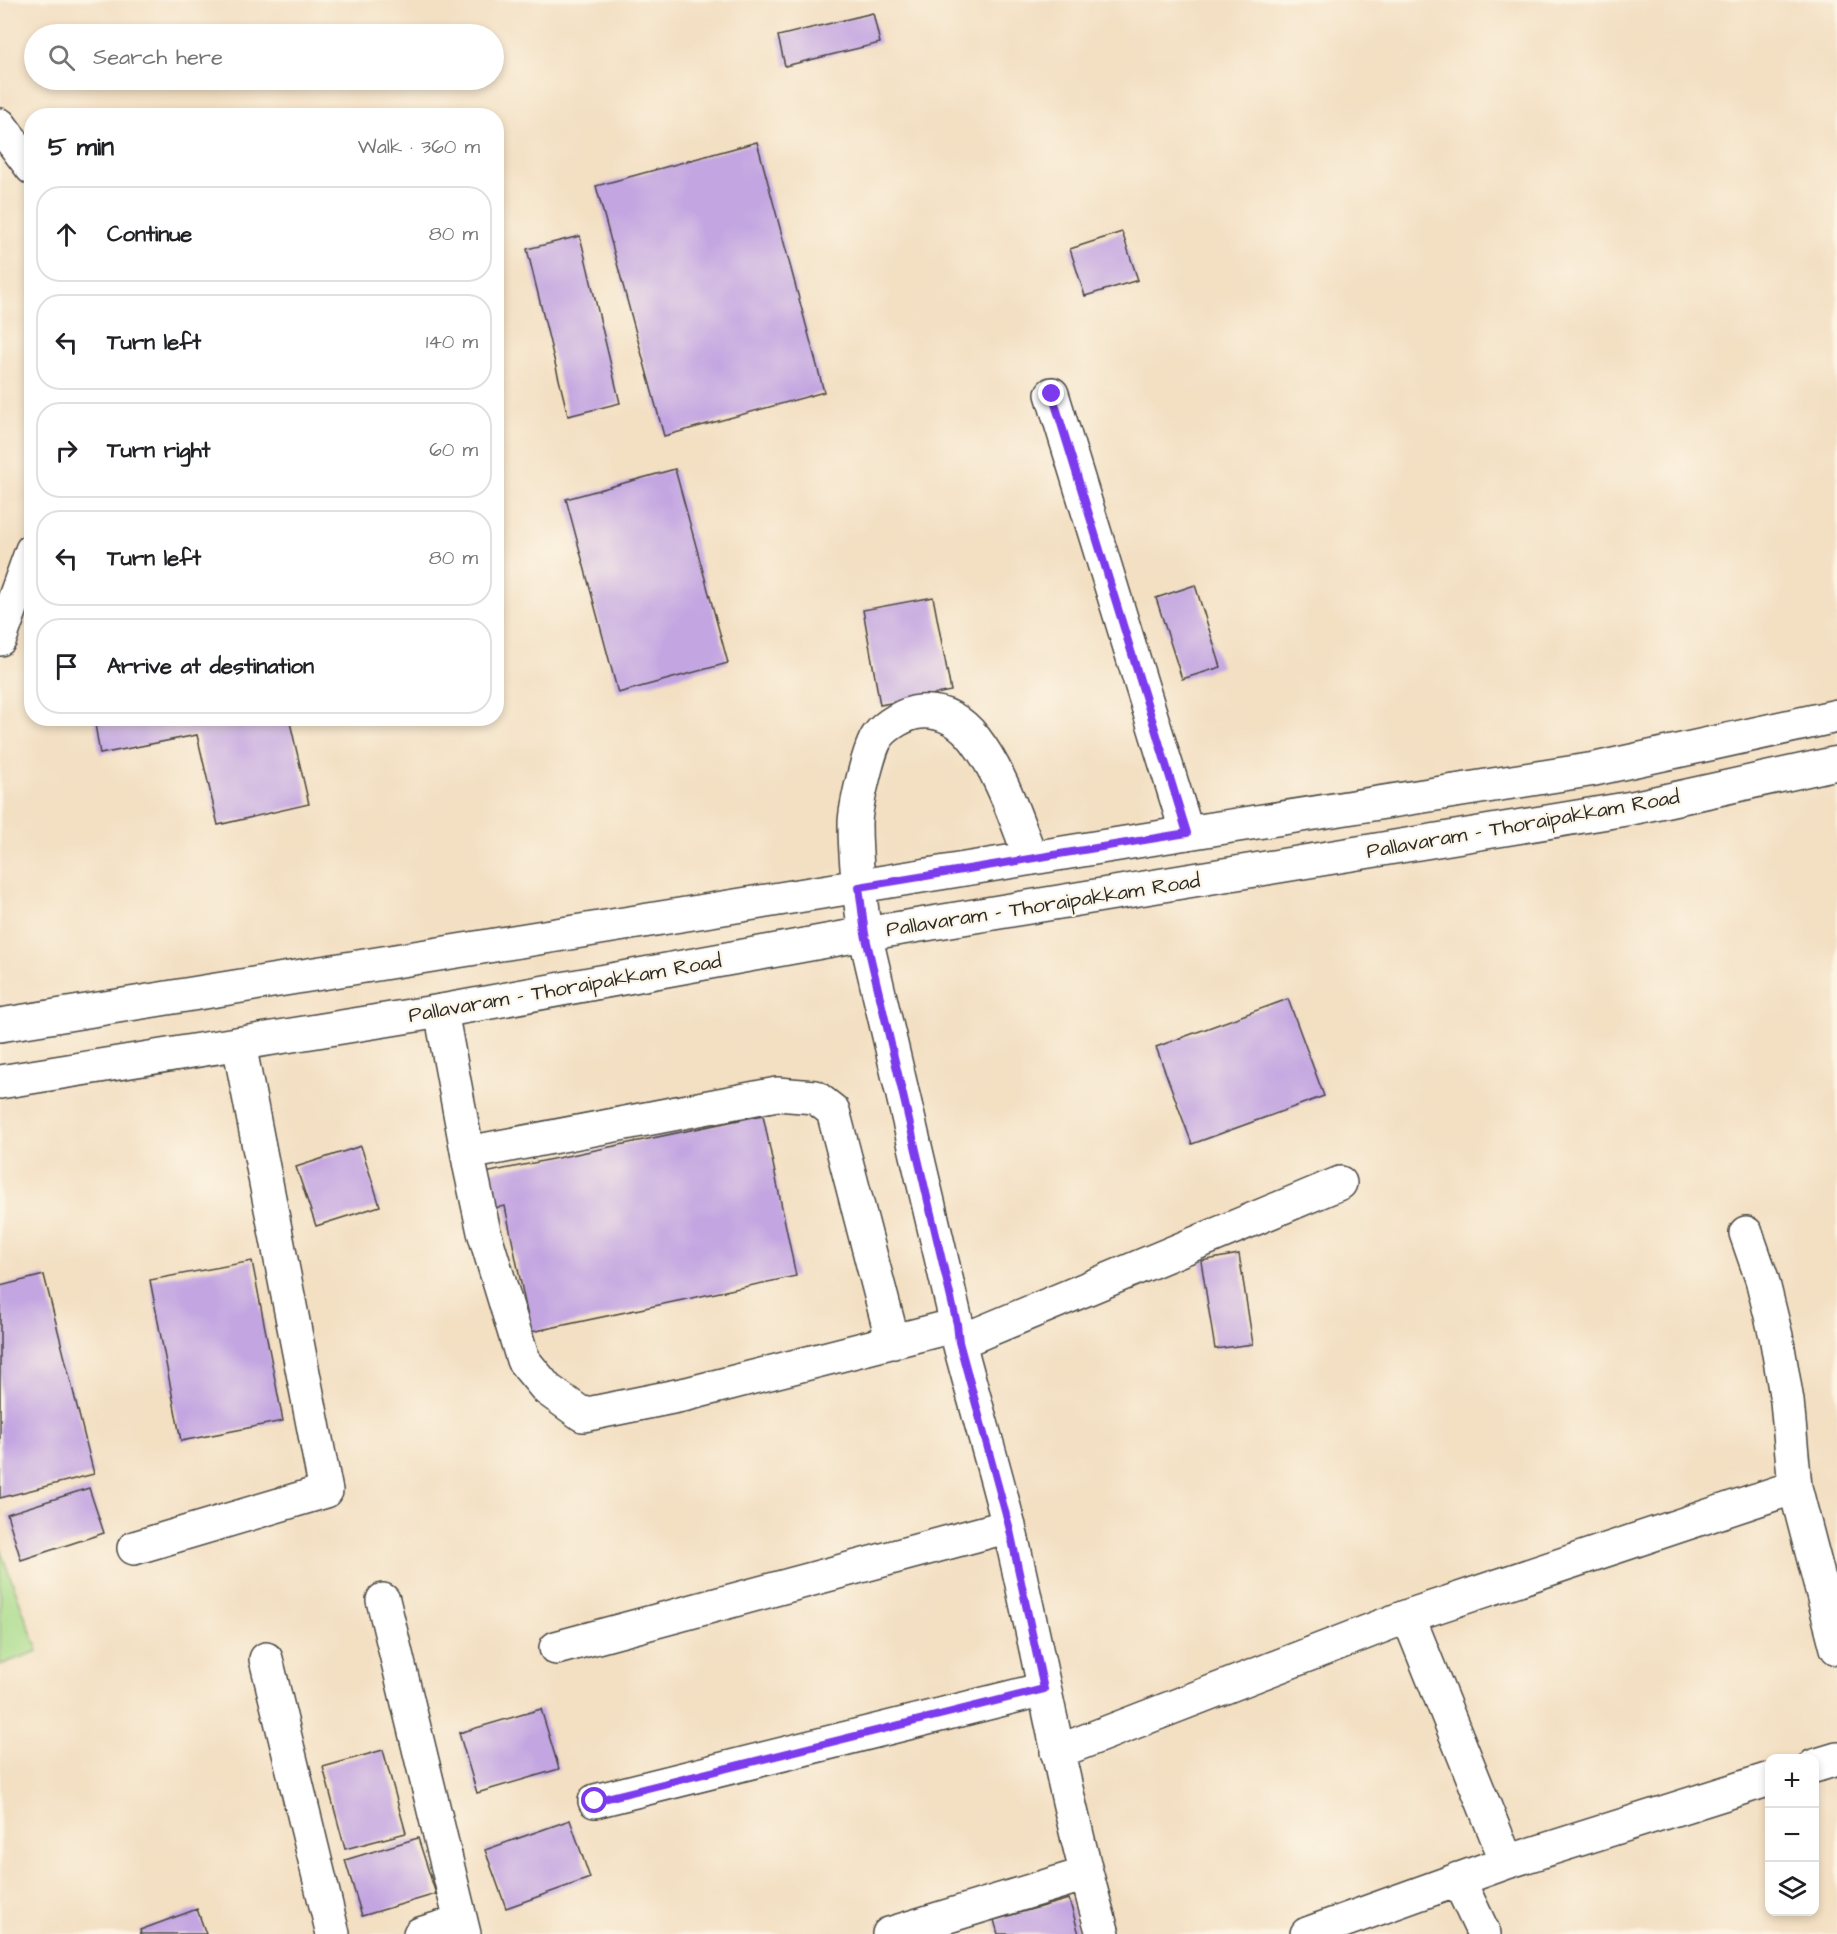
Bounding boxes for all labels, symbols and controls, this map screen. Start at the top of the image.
search box [24,24,504,90]
icon: search [45,41,78,74]
text: Search here [93,42,223,73]
text: 5 min [48,129,114,165]
text: Walk · 360 m [358,133,480,161]
icon: ahead [50,218,83,251]
text: Continue [107,219,192,250]
text: 80 m [429,220,478,248]
icon: left [50,326,83,359]
text: Turn left [107,327,201,358]
text: 140 m [426,328,478,356]
route end [1038,380,1064,406]
icon: right [50,434,83,467]
text: Turn right [107,435,210,466]
text: 60 m [429,436,478,464]
icon: left [50,542,83,575]
text: Turn left [107,543,201,574]
text: 80 m [429,544,478,572]
icon: arrive [50,650,83,683]
text: Arrive at destination [107,651,314,682]
street label: Pallavaram - Thoraipakkam Road [1364,782,1682,867]
street label: Pallavaram - Thoraipakkam Road [884,866,1202,945]
street label: Pallavaram - Thoraipakkam Road [406,946,724,1031]
map controls [1765,1754,1819,1916]
button: + [1765,1754,1819,1808]
route start [581,1787,607,1813]
button: − [1765,1808,1819,1862]
button: layers [1765,1862,1819,1916]

